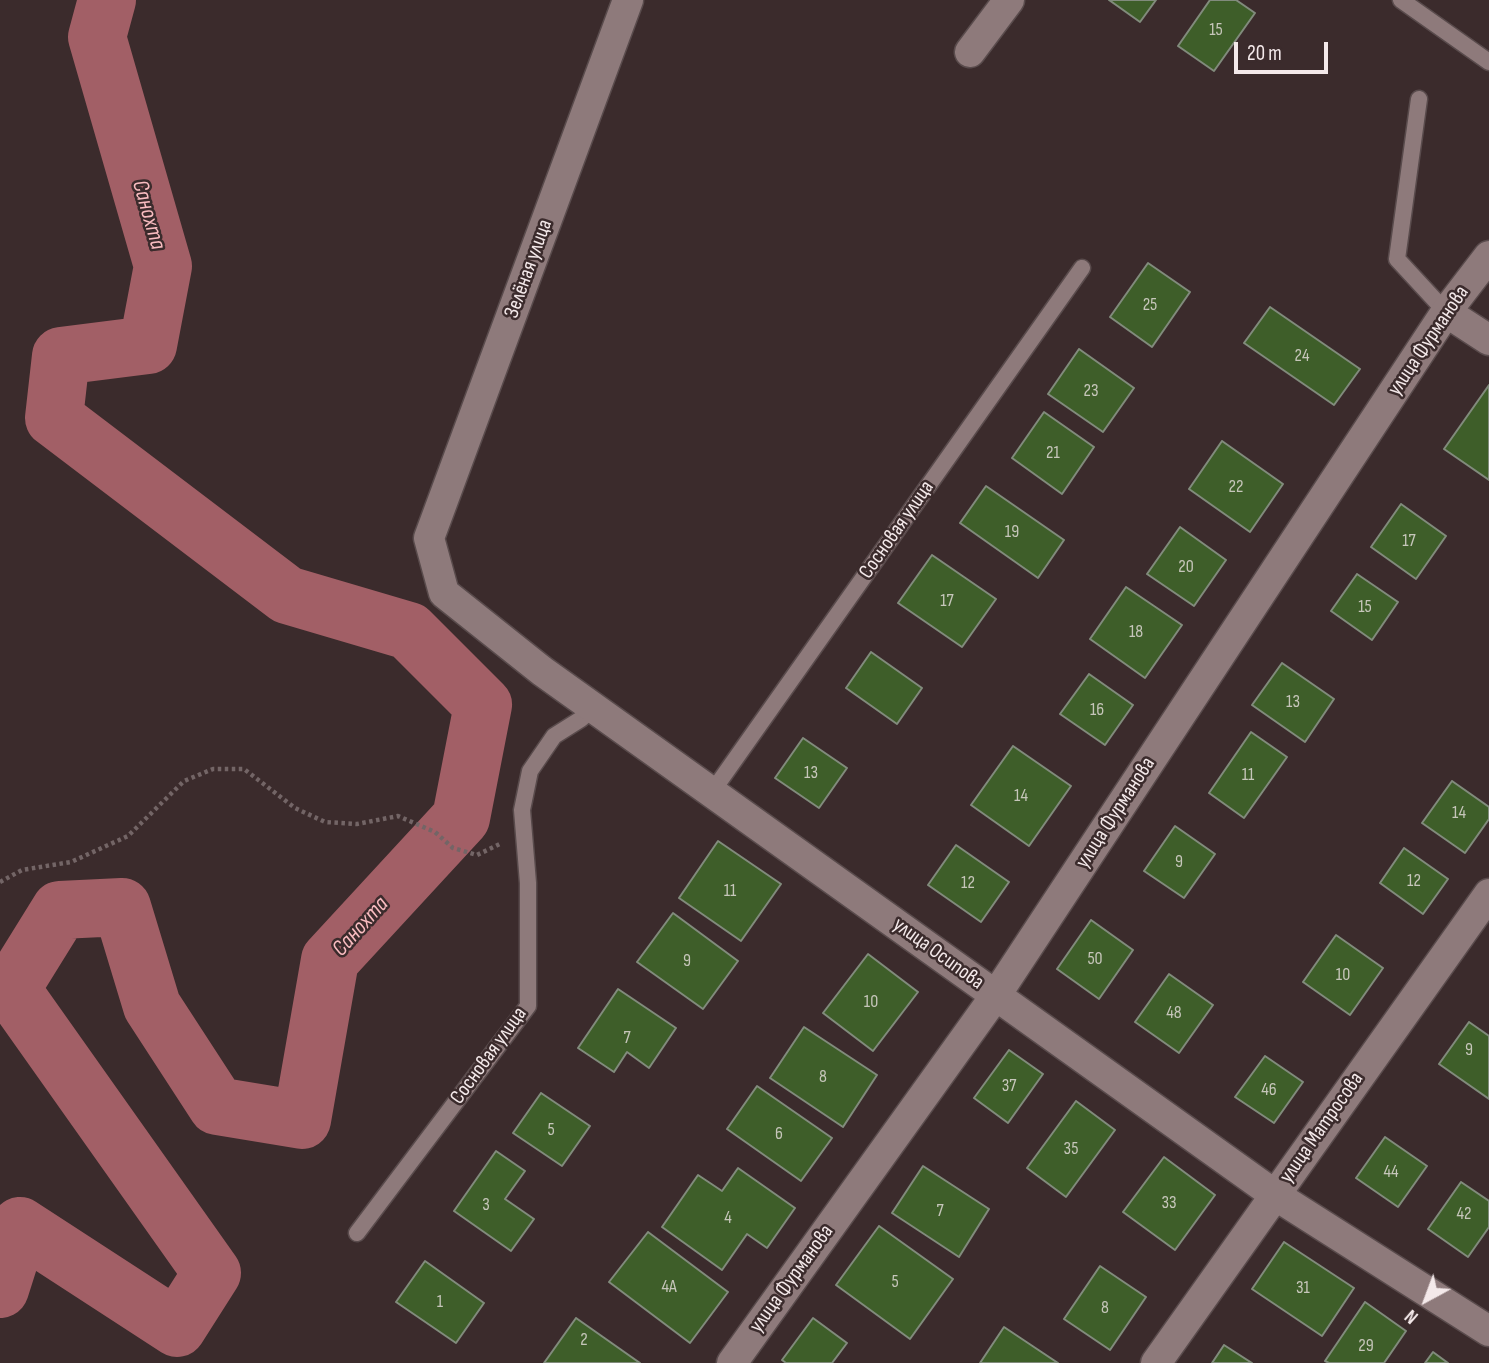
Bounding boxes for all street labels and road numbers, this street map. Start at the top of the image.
street label: Зелёная улица [500,216,558,322]
street label: улица Фурманова [1383,281,1475,401]
street label: Сосновая улица [854,476,940,584]
street label: улица Фурманова [1071,753,1161,873]
street label: улица Осипова [888,913,988,995]
street label: Сосновая улица [445,1003,533,1109]
street label: улица Матросова [1275,1068,1369,1188]
street label: улица Фурманова [744,1220,840,1338]

